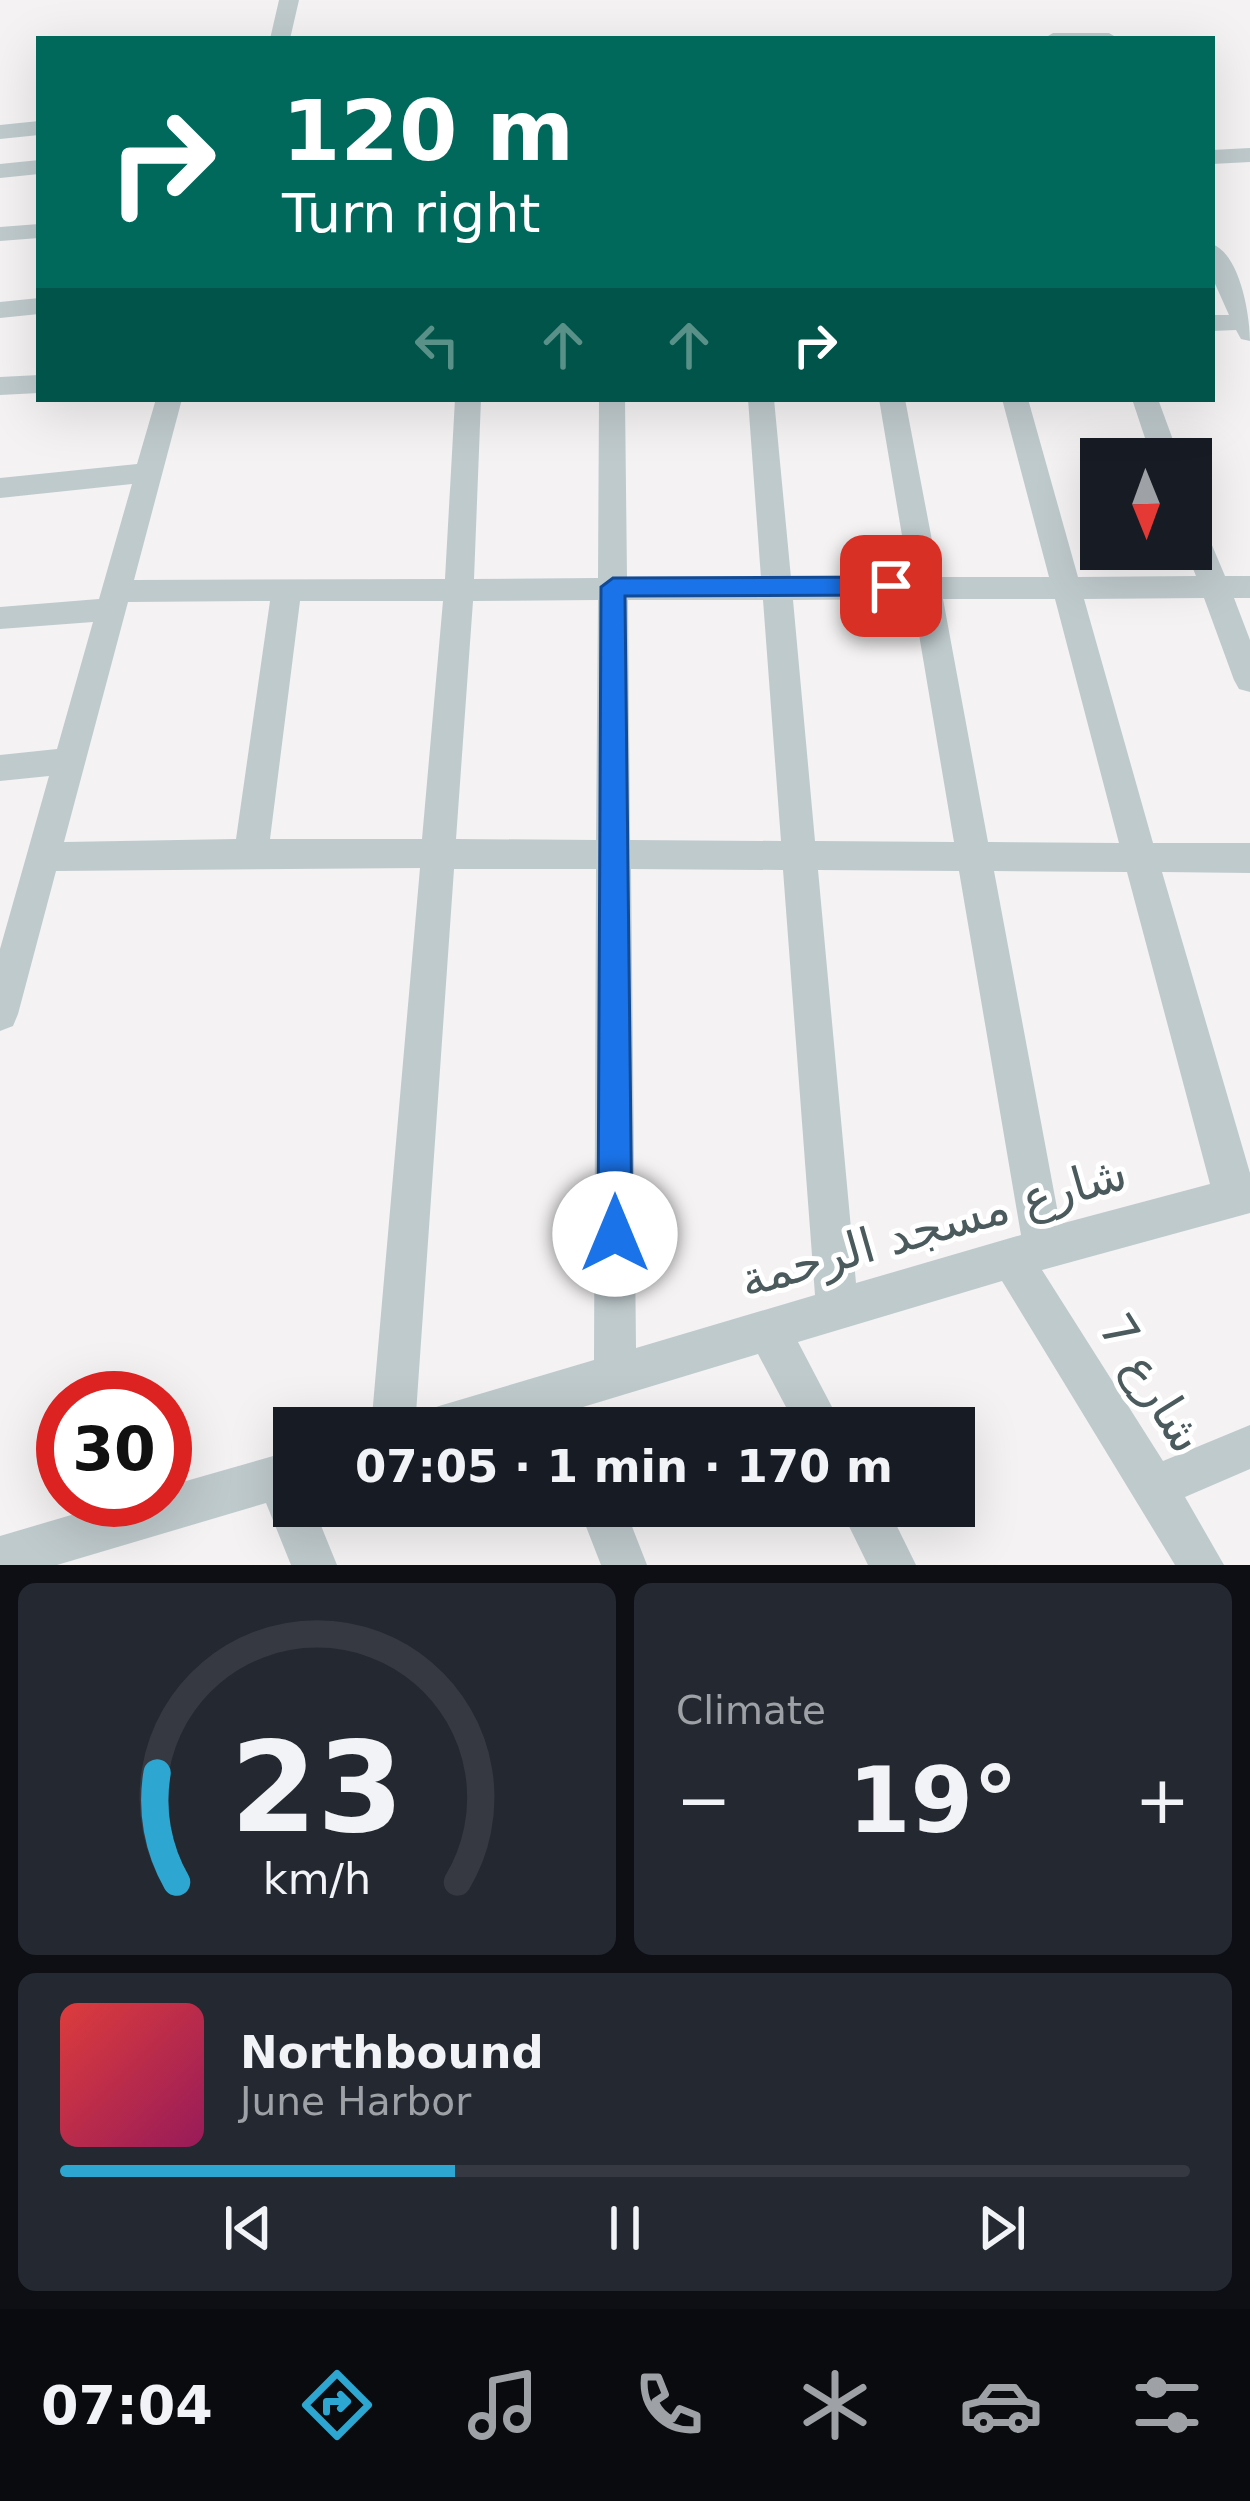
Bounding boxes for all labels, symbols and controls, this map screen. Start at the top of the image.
text: 120 m [282,82,574,180]
icon: right [84,84,240,240]
text: Turn right [282,182,541,245]
icon: left [404,312,470,378]
icon: ahead [530,312,596,378]
icon: ahead [656,312,722,378]
icon: right [782,312,848,378]
north arrow [1080,438,1212,570]
map controls [1080,438,1212,570]
pin [840,535,942,637]
icon: arrive [858,553,924,619]
street label: شارع مسجد الرحمة [733,1144,1133,1309]
position arrow [552,1171,678,1297]
street label: شارع 7 [1087,1304,1216,1463]
speed limit sign: 30 [36,1371,192,1527]
text: 07:05 · 1 min · 170 m [355,1440,893,1493]
text: Climate [676,1688,826,1733]
text: 23 [230,1715,404,1860]
text: 19° [848,1748,1018,1853]
text: − [676,1762,731,1839]
text: + [1135,1762,1190,1839]
text: km/h [263,1854,371,1904]
text: Northbound [240,2026,544,2079]
text: June Harbor [240,2079,471,2124]
icon: previous [215,2195,281,2261]
icon: pause [592,2195,658,2261]
icon: next [969,2195,1035,2261]
icon: directions [295,2363,379,2447]
icon: music [461,2363,545,2447]
icon: phone [627,2363,711,2447]
icon: climate [793,2363,877,2447]
icon: car [959,2363,1043,2447]
icon: filters [1125,2363,1209,2447]
text: 07:04 [41,2374,213,2437]

